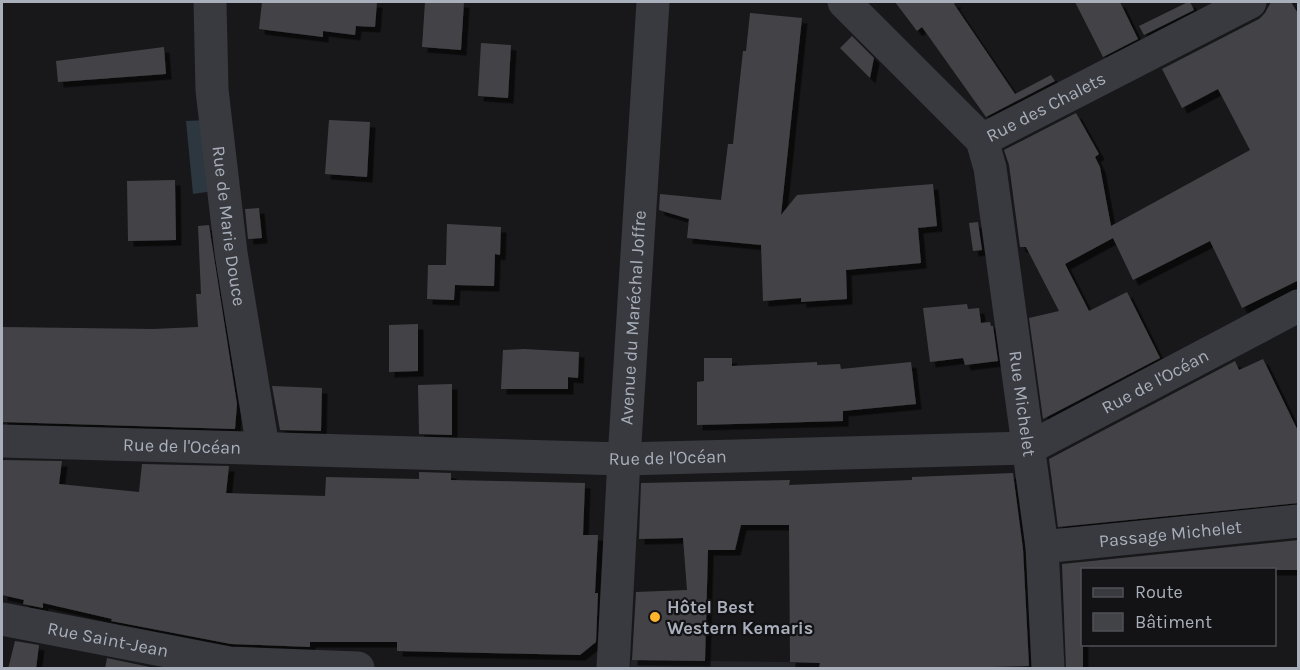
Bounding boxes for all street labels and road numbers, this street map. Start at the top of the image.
street label: Rue des Chalets [983,67,1110,147]
street label: Rue de Marie Douce [208,145,251,308]
street label: Avenue du Maréchal Joffre [615,210,651,426]
street label: Rue de l'Océan [1098,344,1212,419]
street label: Rue Michelet [1004,349,1040,458]
street label: Rue de l'Océan [123,434,241,459]
street label: Rue de l'Océan [608,445,727,470]
street label: Passage Michelet [1098,516,1243,552]
street label: Rue Saint-Jean [46,617,170,662]

